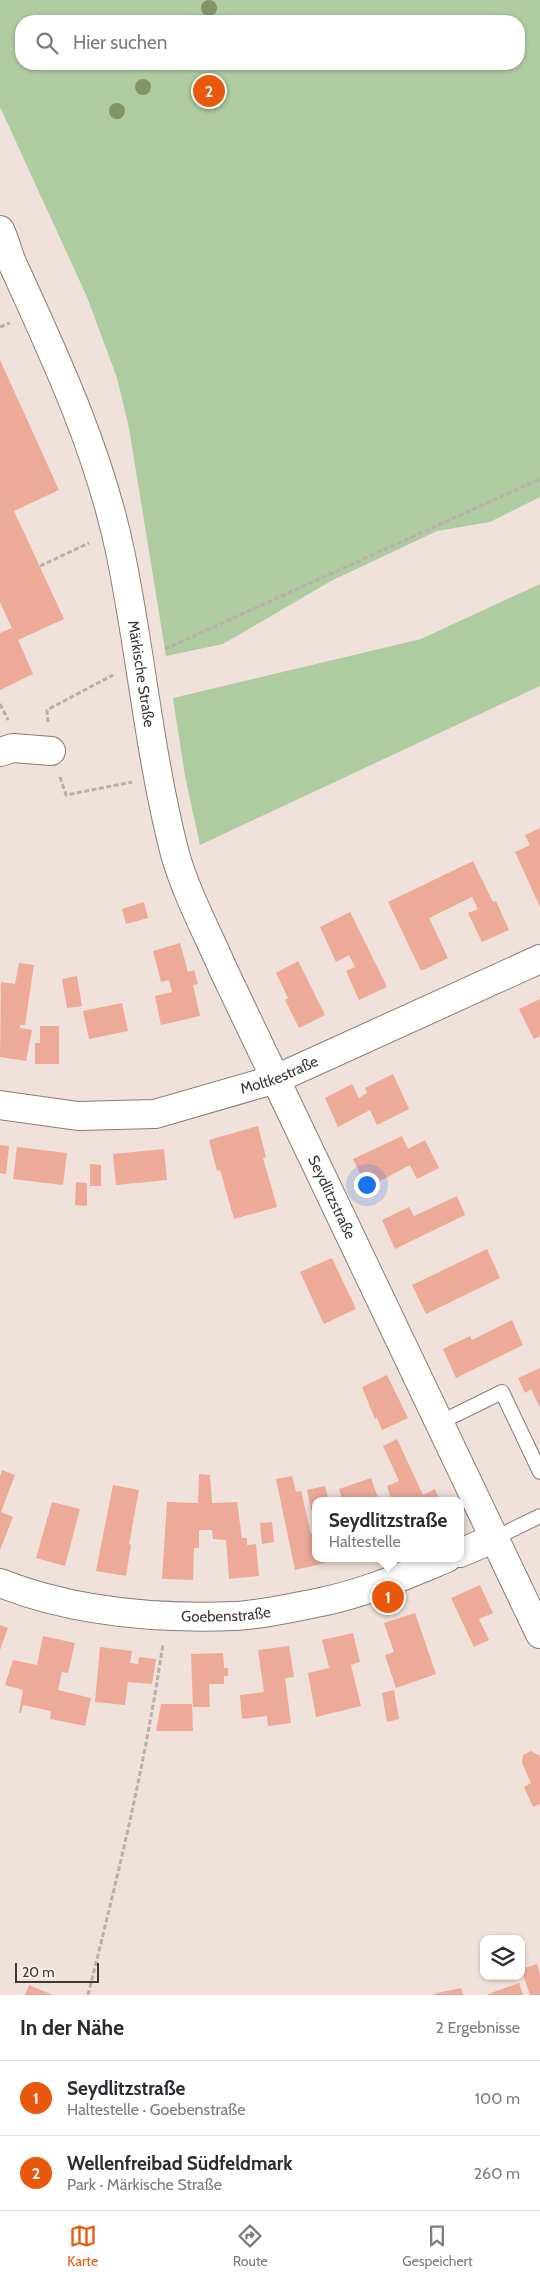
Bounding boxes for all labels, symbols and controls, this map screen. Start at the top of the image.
search box [15,15,525,70]
icon: search [33,29,61,57]
text: Hier suchen [73,31,167,54]
pin: 2 [193,72,225,110]
street label: Märkische Straße [124,619,158,729]
street label: Moltkestraße [238,1052,321,1098]
street label: Seydlitzstraße [304,1153,360,1242]
your location [354,1172,380,1198]
popup [312,1497,464,1562]
text: Seydlitzstraße [329,1509,447,1532]
text: Haltestelle [329,1532,401,1551]
pin: 1 [372,1578,404,1616]
street label: Goebenstraße [181,1603,272,1626]
map controls [480,1935,525,1980]
button: layers [480,1935,525,1980]
scale bar [15,1960,99,1983]
text: 20 m [22,1963,55,1981]
text: In der Nähe [20,2015,124,2040]
text: 2 Ergebnisse [436,2018,520,2037]
text: Seydlitzstraße [67,2077,185,2100]
text: 1 [33,2089,39,2108]
text: 100 m [475,2089,520,2108]
text: Haltestelle · Goebenstraße [67,2100,246,2119]
text: Wellenfreibad Südfeldmark [67,2152,292,2175]
text: 2 [32,2164,40,2183]
text: 260 m [474,2164,520,2183]
text: Park · Märkische Straße [67,2175,222,2194]
tab: Karte [67,2222,98,2270]
tab: Route [233,2222,268,2270]
tab: Gespeichert [402,2222,473,2270]

